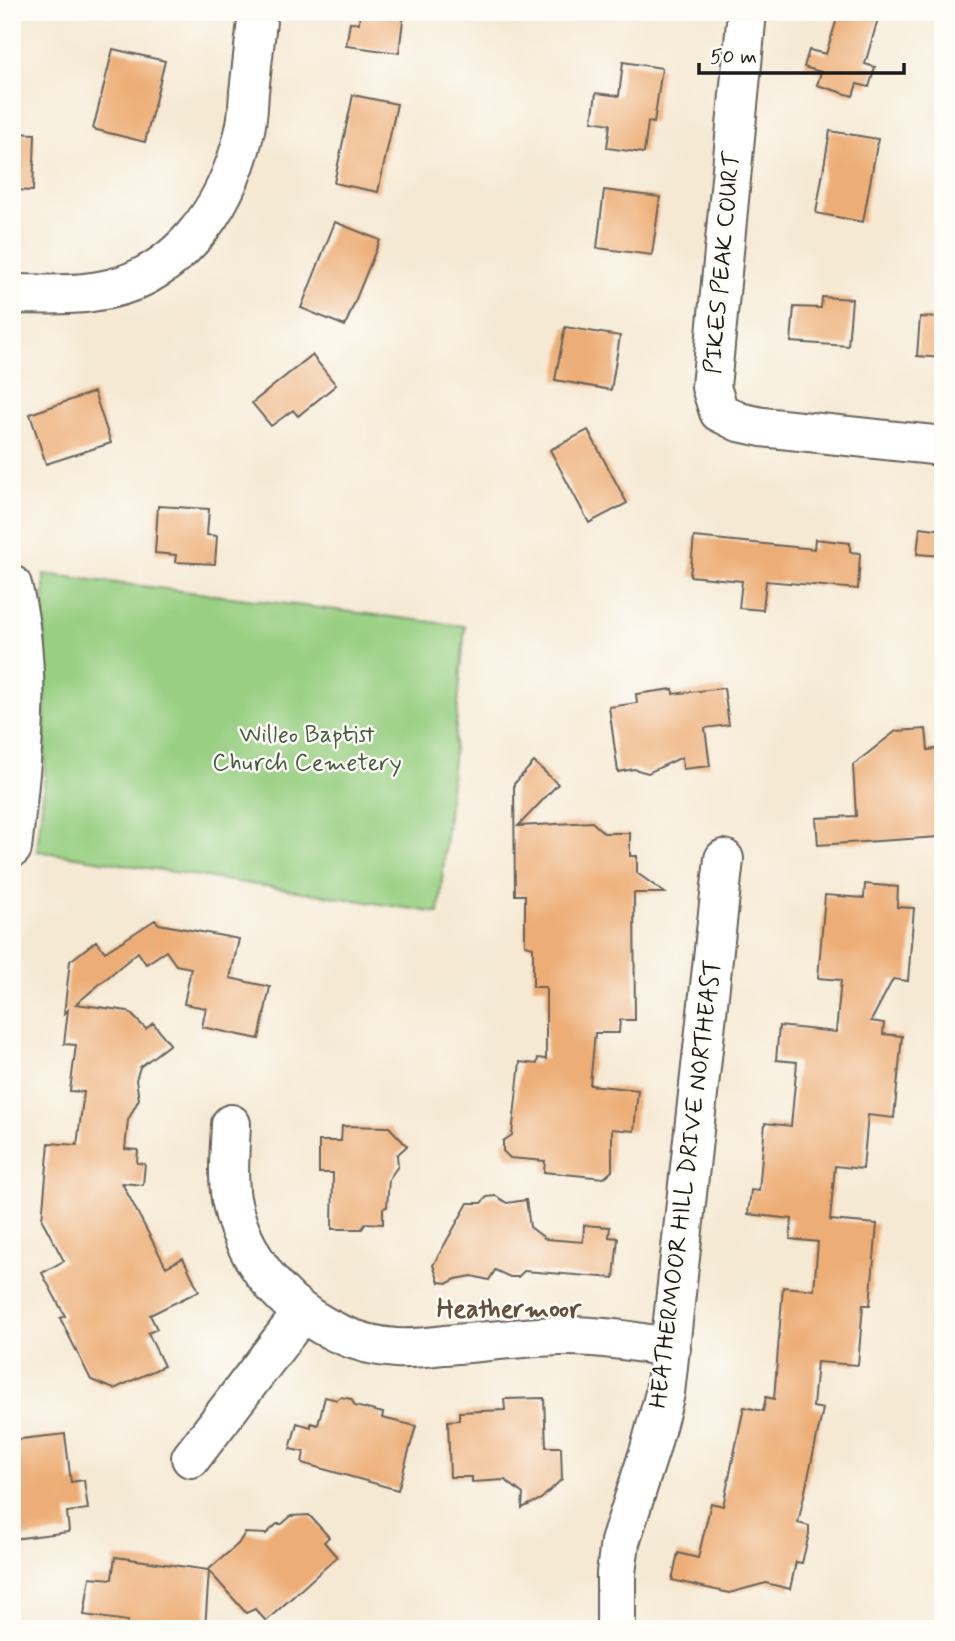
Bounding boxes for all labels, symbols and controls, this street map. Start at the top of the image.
scale bar [699,32,904,76]
text: 50 m [710,43,757,71]
street label: PIKES PEAK COURT [698,150,748,375]
park label: Willeo Baptist Church Cemetery [212,720,402,779]
street label: HEATHERMOOR HILL DRIVE NORTHEAST [643,958,729,1410]
district label: Heathermoor [437,1293,582,1327]

